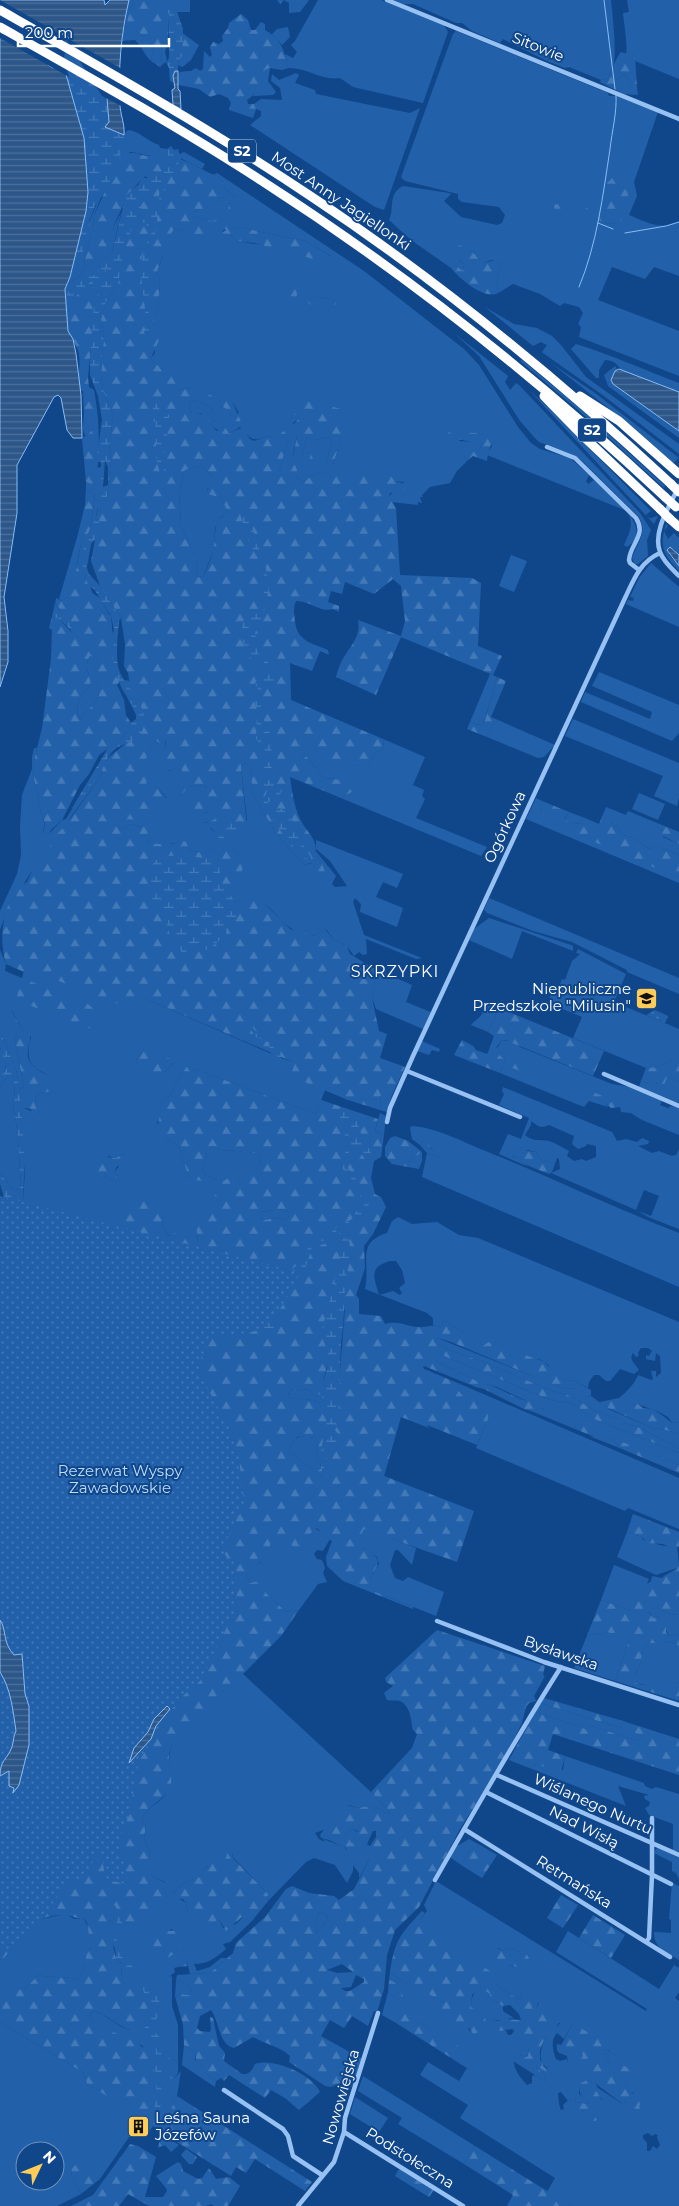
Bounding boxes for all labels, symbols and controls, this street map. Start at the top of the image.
scale bar [18,15,169,47]
text: 200 m [25,23,73,42]
street label: Sitowie [509,28,567,66]
road number: S2 [228,140,256,162]
street label: Most Anny Jagiellonki [268,147,415,254]
road number: S2 [578,418,606,442]
street label: Ogórkowa [480,788,530,866]
district label: SKRZYPKI [351,962,439,981]
place label: Niepubliczne Przedszkole "Milusin" [473,979,631,1015]
school or university icon: Niepubliczne Przedszkole "Milusin" [635,986,659,1010]
park label: Rezerwat Wyspy Zawadowskie [58,1461,183,1497]
street label: Bysławska [521,1631,601,1674]
street label: Wiślanego Nurtu [531,1769,656,1838]
street label: Nad Wisłą [546,1801,622,1852]
street label: Retmańska [533,1851,616,1912]
street label: Nowowiejska [318,2047,363,2147]
place label: Leśna Sauna Józefów [154,2108,250,2144]
building icon: Leśna Sauna Józefów [127,2115,151,2139]
street label: Podstołeczna [362,2123,458,2192]
north arrow [15,2141,65,2191]
text: N [39,2147,60,2167]

